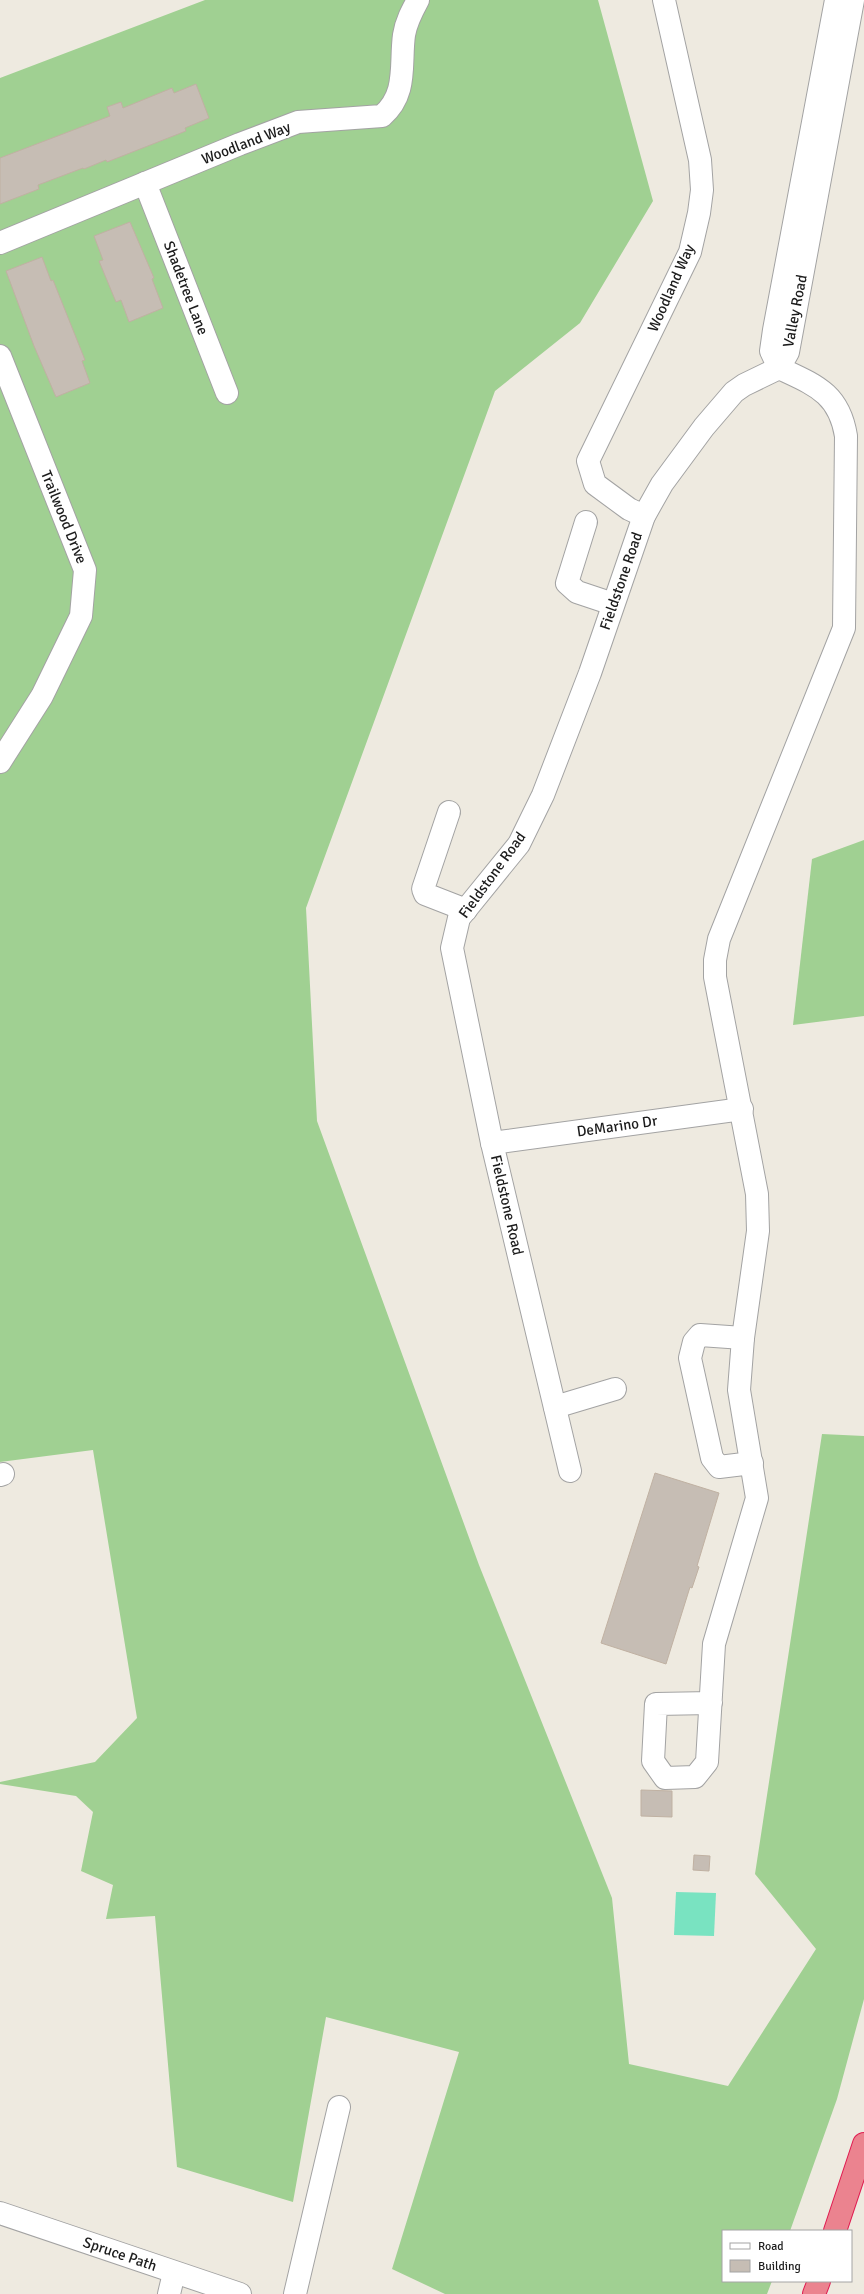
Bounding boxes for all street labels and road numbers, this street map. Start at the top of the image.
street label: Woodland Way [199,118,293,168]
street label: Shadetree Lane [160,238,212,338]
street label: Woodland Way [644,241,698,335]
street label: Valley Road [779,273,811,349]
street label: Trailwood Drive [37,468,91,566]
street label: Fieldstone Road [596,530,646,632]
street label: Fieldstone Road [455,828,529,922]
street label: DeMarino Dr [575,1111,659,1141]
street label: Fieldstone Road [487,1153,527,1257]
street label: Spruce Path [81,2233,159,2275]

